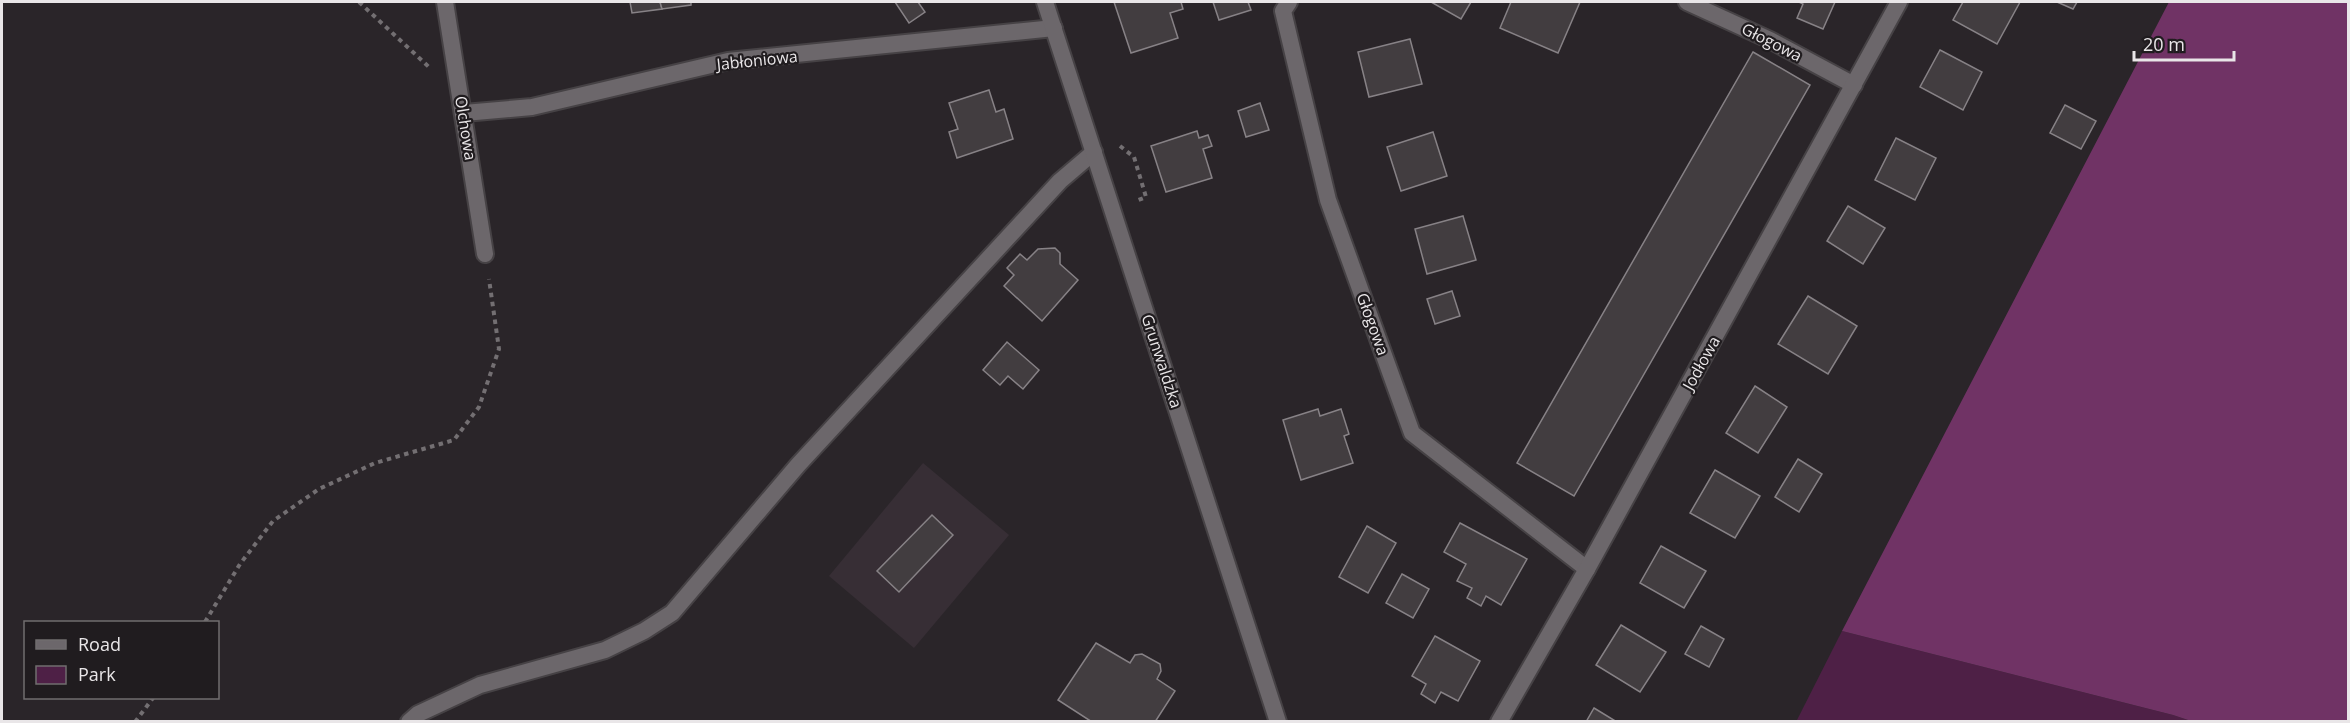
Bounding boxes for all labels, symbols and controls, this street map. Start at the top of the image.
street label: Głogowa [1738,17,1806,67]
scale bar [2134,24,2234,62]
text: 20 m [2143,32,2185,56]
street label: Jabłoniowa [713,45,799,75]
street label: Olchowa [450,94,482,162]
street label: Głogowa [1352,290,1394,358]
street label: Grunwaldzka [1136,311,1188,411]
street label: Jodłowa [1676,332,1725,396]
legend [24,621,219,699]
text: Road [78,632,121,656]
text: Park [78,662,116,686]

